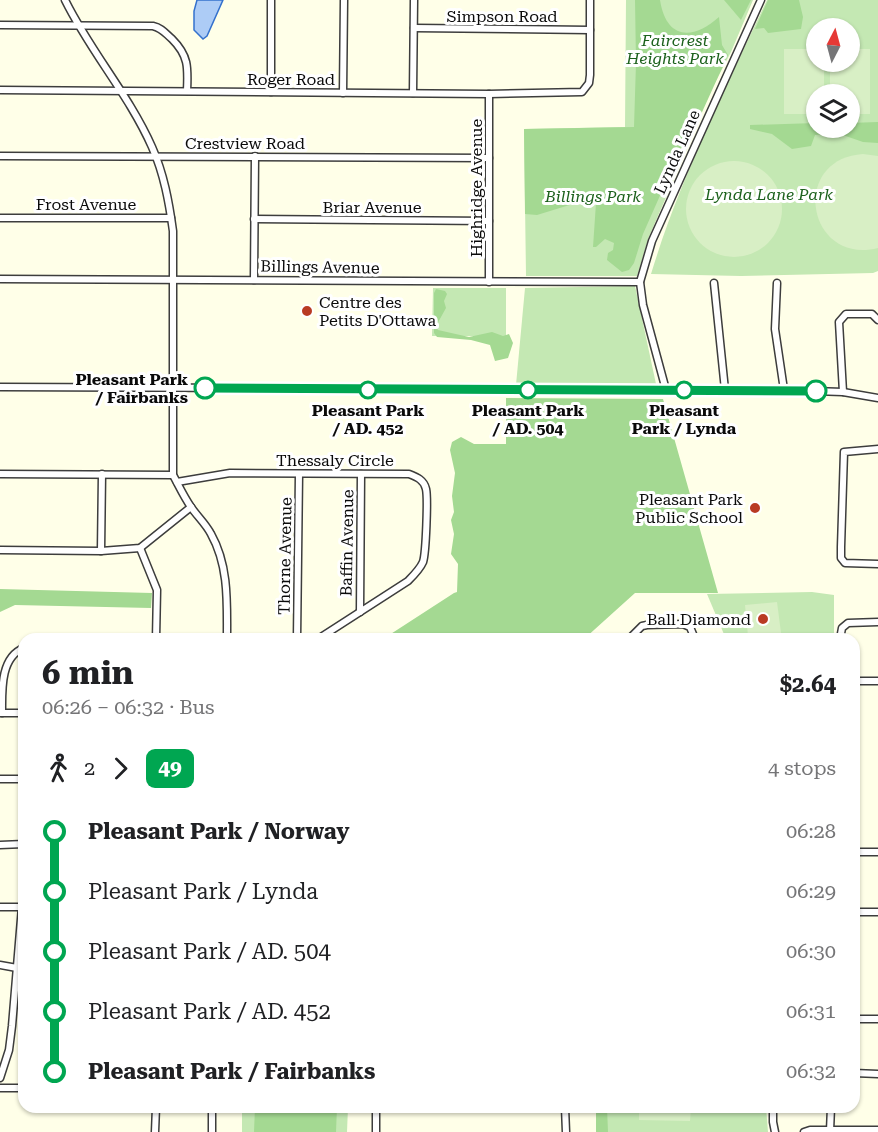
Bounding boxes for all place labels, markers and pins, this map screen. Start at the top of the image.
place label: Centre des Petits D'Ottawa [319,293,437,330]
marker: Centre des Petits D'Ottawa [300,304,314,318]
place label: Pleasant Park / Fairbanks [75,370,188,407]
marker: Pleasant Park / Fairbanks [194,377,216,399]
unlabelled marker [805,380,827,402]
marker: Pleasant Park / AD. 452 [359,381,377,399]
marker: Pleasant Park / AD. 504 [519,381,537,399]
marker: Pleasant Park / Lynda [675,381,693,399]
place label: Pleasant Park / AD. 452 [312,401,424,438]
place label: Pleasant Park / AD. 504 [472,401,584,438]
place label: Pleasant Park / Lynda [632,401,737,438]
place label: Pleasant Park Public School [635,490,743,527]
marker: Pleasant Park Public School [748,501,762,515]
place label: Ball Diamond [647,610,751,629]
marker: Ball Diamond [756,612,770,626]

